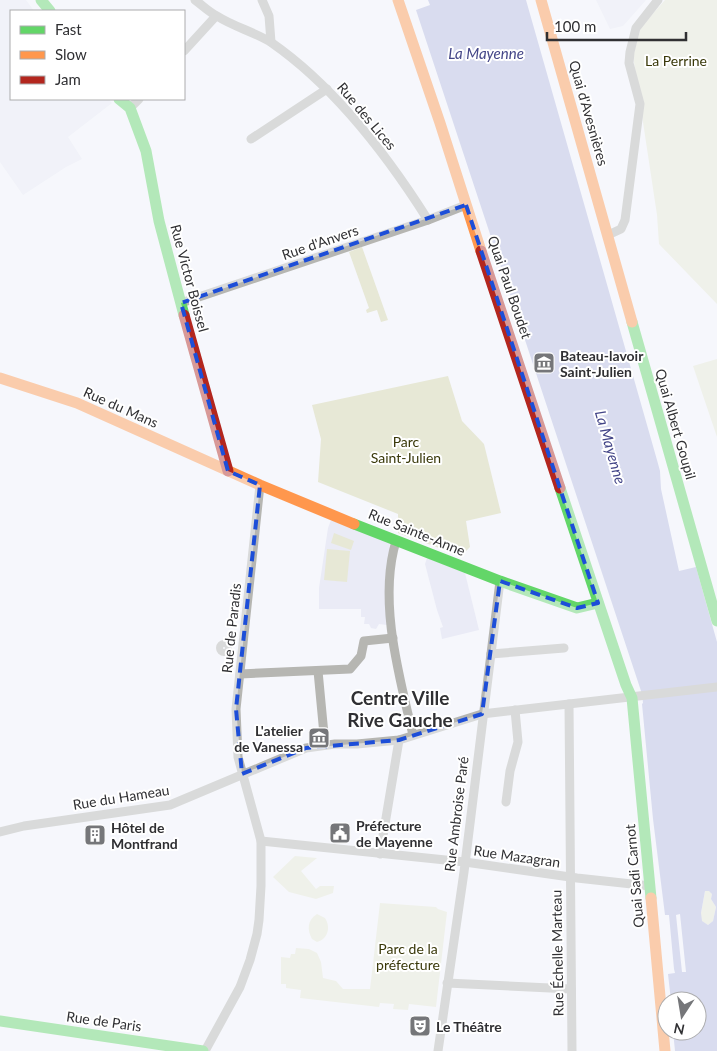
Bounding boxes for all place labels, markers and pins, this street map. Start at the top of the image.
place label: Bateau-lavoir Saint-Julien [560,347,644,380]
museum icon: Bateau-lavoir Saint-Julien [532,351,556,375]
place label: L'atelier de Vanessa [234,722,304,755]
museum icon: L'atelier de Vanessa [307,726,331,750]
place label: Préfecture de Mayenne [356,817,433,850]
place label: Hôtel de Montfrand [111,819,178,852]
public building icon: Préfecture de Mayenne [328,821,352,845]
building icon: Hôtel de Montfrand [83,823,107,847]
theatre icon: Le Théâtre [408,1014,432,1038]
place label: Le Théâtre [436,1018,502,1035]

